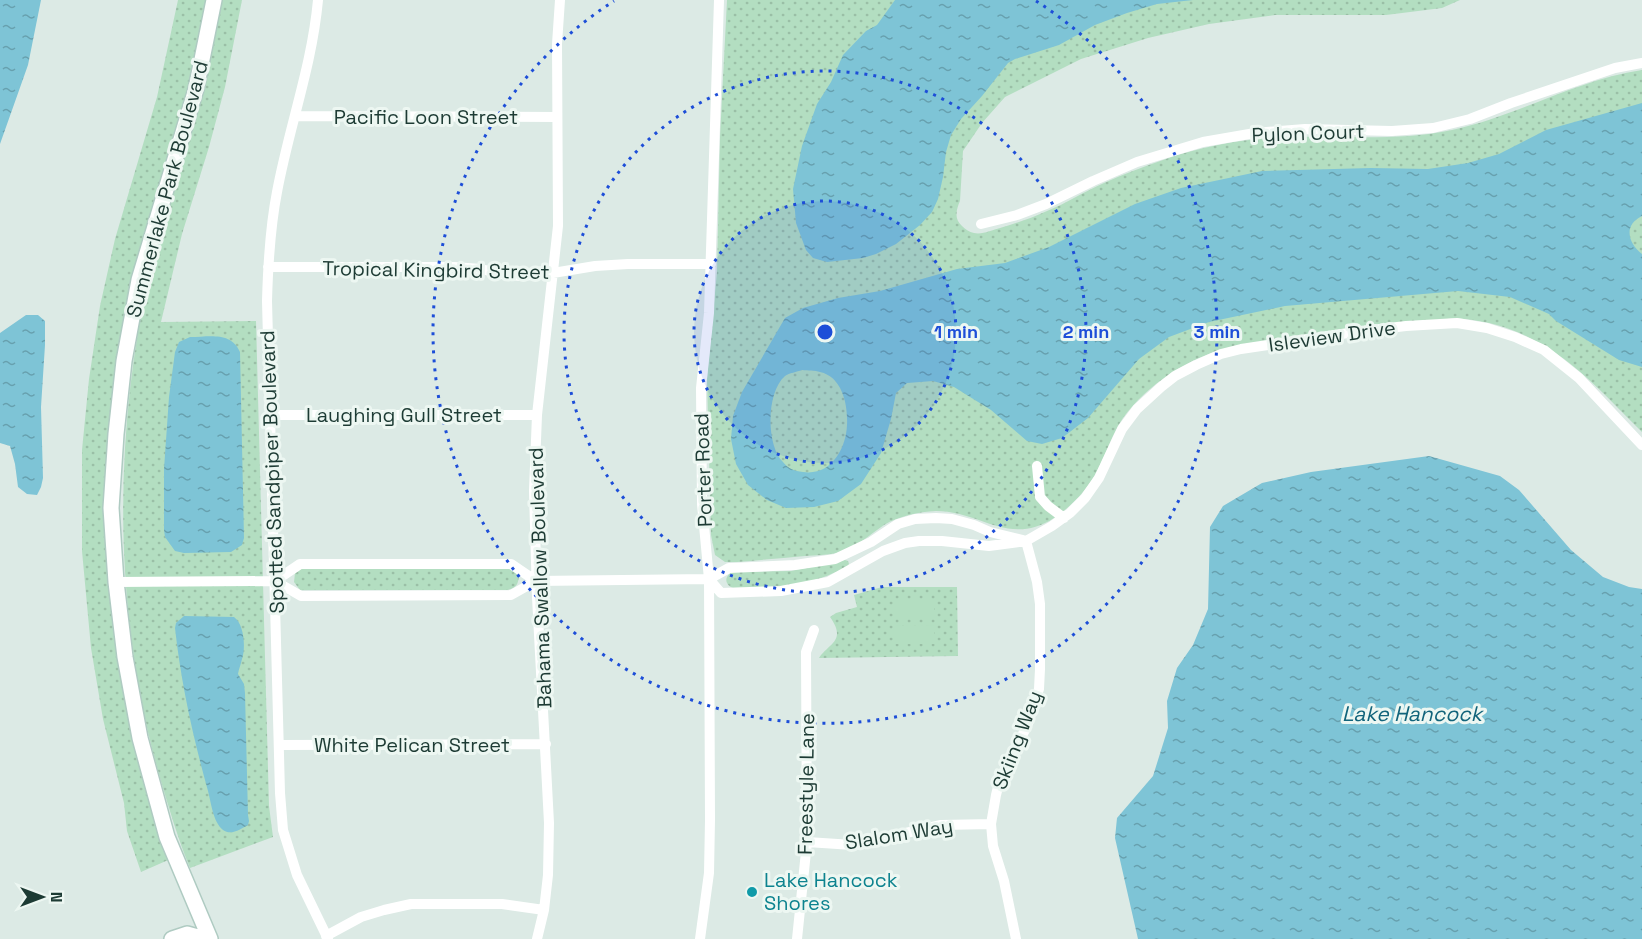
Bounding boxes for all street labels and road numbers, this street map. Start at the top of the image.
street label: Summerlake Park Boulevard [120,58,214,320]
street label: Pacific Loon Street [334,104,518,130]
street label: Pylon Court [1251,118,1365,148]
street label: Tropical Kingbird Street [322,255,550,285]
street label: Isleview Drive [1267,314,1397,358]
street label: Spotted Sandpiper Boulevard [254,330,290,614]
street label: Laughing Gull Street [306,402,502,428]
street label: Porter Road [688,413,718,527]
street label: Bahama Swallow Boulevard [522,447,558,709]
street label: Skiing Way [986,687,1048,793]
street label: Freestyle Lane [792,713,820,855]
street label: White Pelican Street [314,732,510,758]
street label: Slalom Way [843,813,955,855]

